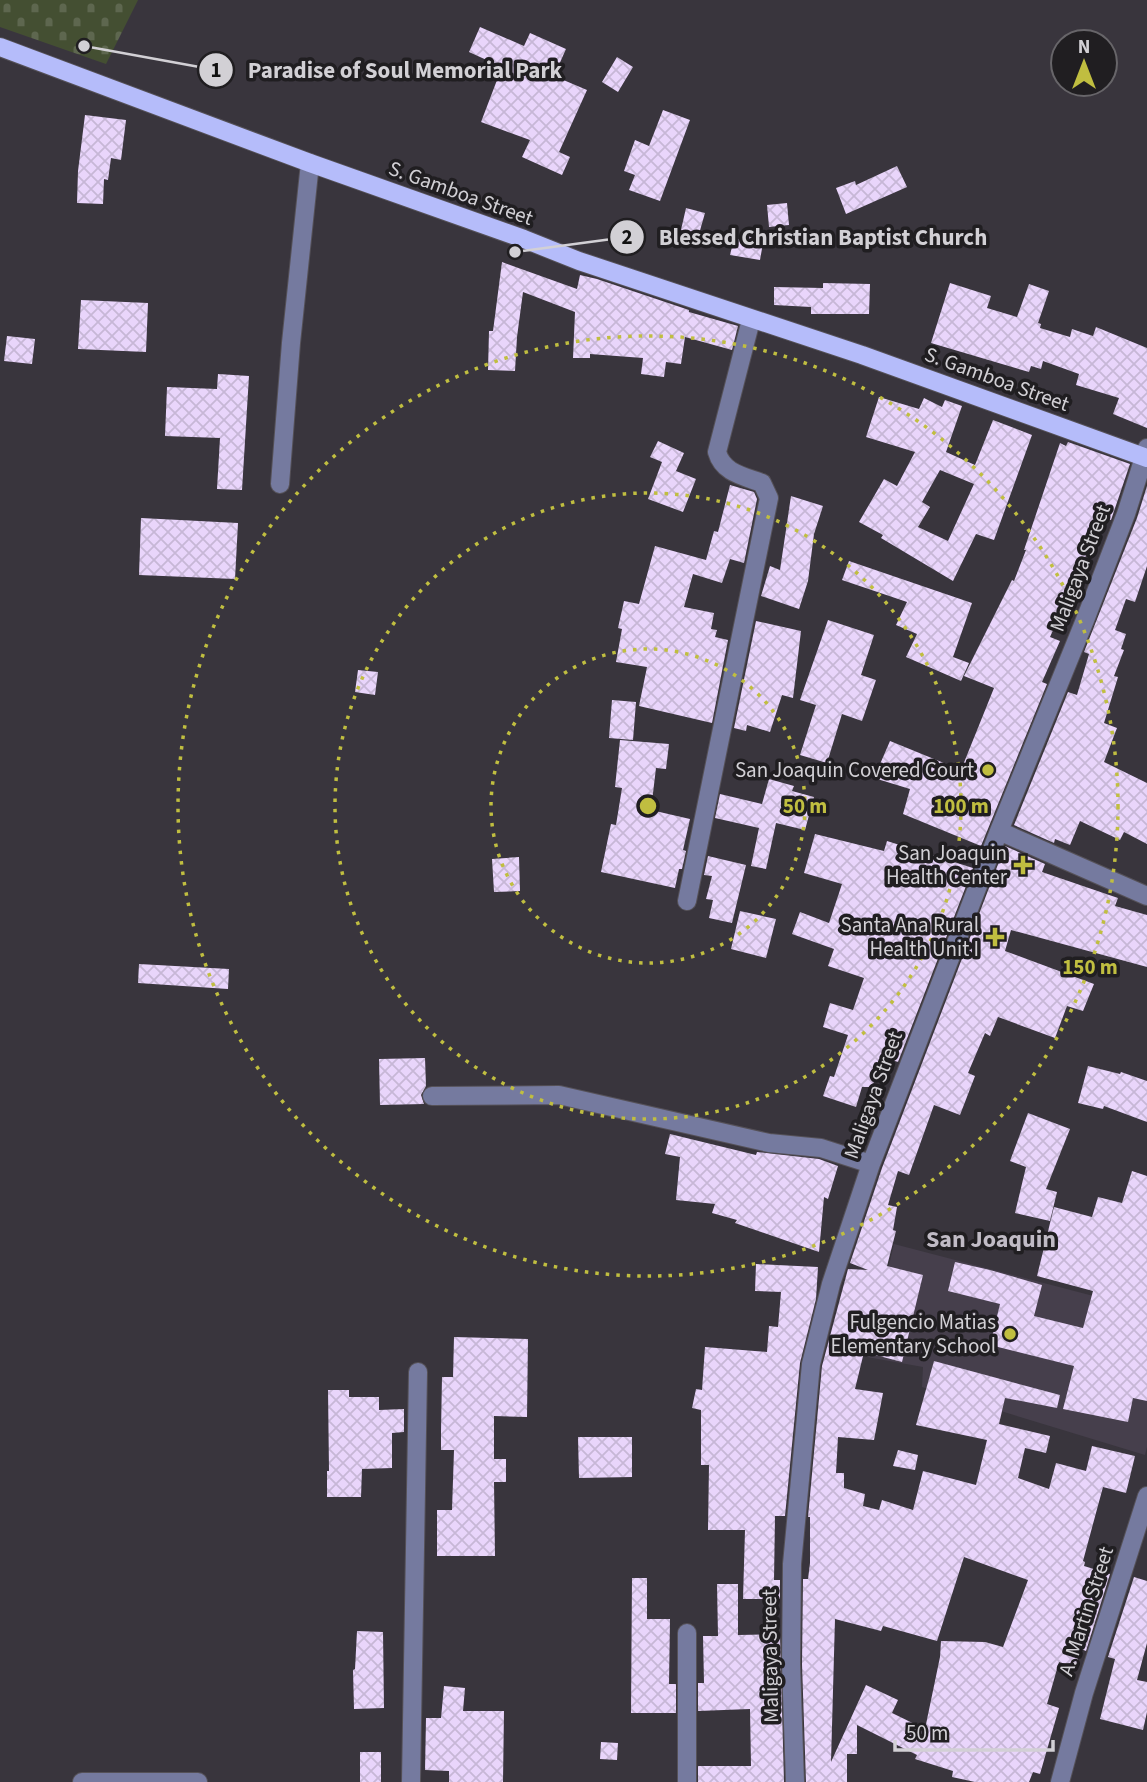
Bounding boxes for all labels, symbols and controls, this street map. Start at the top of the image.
north arrow [1049,28,1119,98]
text: N [1078,34,1090,61]
callout: Paradise of Soul Memorial Park [199,48,576,92]
text: Paradise of Soul Memorial Park [248,54,563,87]
text: 1 [210,55,222,85]
street label: S. Gamboa Street [385,153,537,233]
callout: Blessed Christian Baptist Church [610,215,1001,259]
text: Blessed Christian Baptist Church [659,221,987,254]
text: 2 [621,222,633,252]
street label: S. Gamboa Street [921,339,1073,419]
street label: Maligaya Street [1042,500,1118,636]
place label: San Joaquin Covered Court [735,755,974,785]
marker: San Joaquin Covered Court [980,762,996,778]
text: 50 m [783,791,827,821]
text: 100 m [933,791,989,821]
centre of rings [636,794,660,818]
place label: San Joaquin Health Center [886,838,1008,892]
marker: San Joaquin Health Center [1013,855,1033,875]
place label: Santa Ana Rural Health Unit I [841,910,979,964]
marker: Santa Ana Rural Health Unit I [985,927,1005,947]
text: 150 m [1062,952,1118,982]
street label: Maligaya Street [836,1027,910,1163]
district label: San Joaquin [926,1222,1056,1257]
place label: Fulgencio Matias Elementary School [830,1307,996,1361]
marker: Fulgencio Matias Elementary School [1002,1326,1018,1342]
street label: A. Martin Street [1051,1542,1121,1680]
street label: Maligaya Street [754,1589,786,1723]
scale bar [895,1708,1052,1752]
text: 50 m [906,1718,948,1748]

